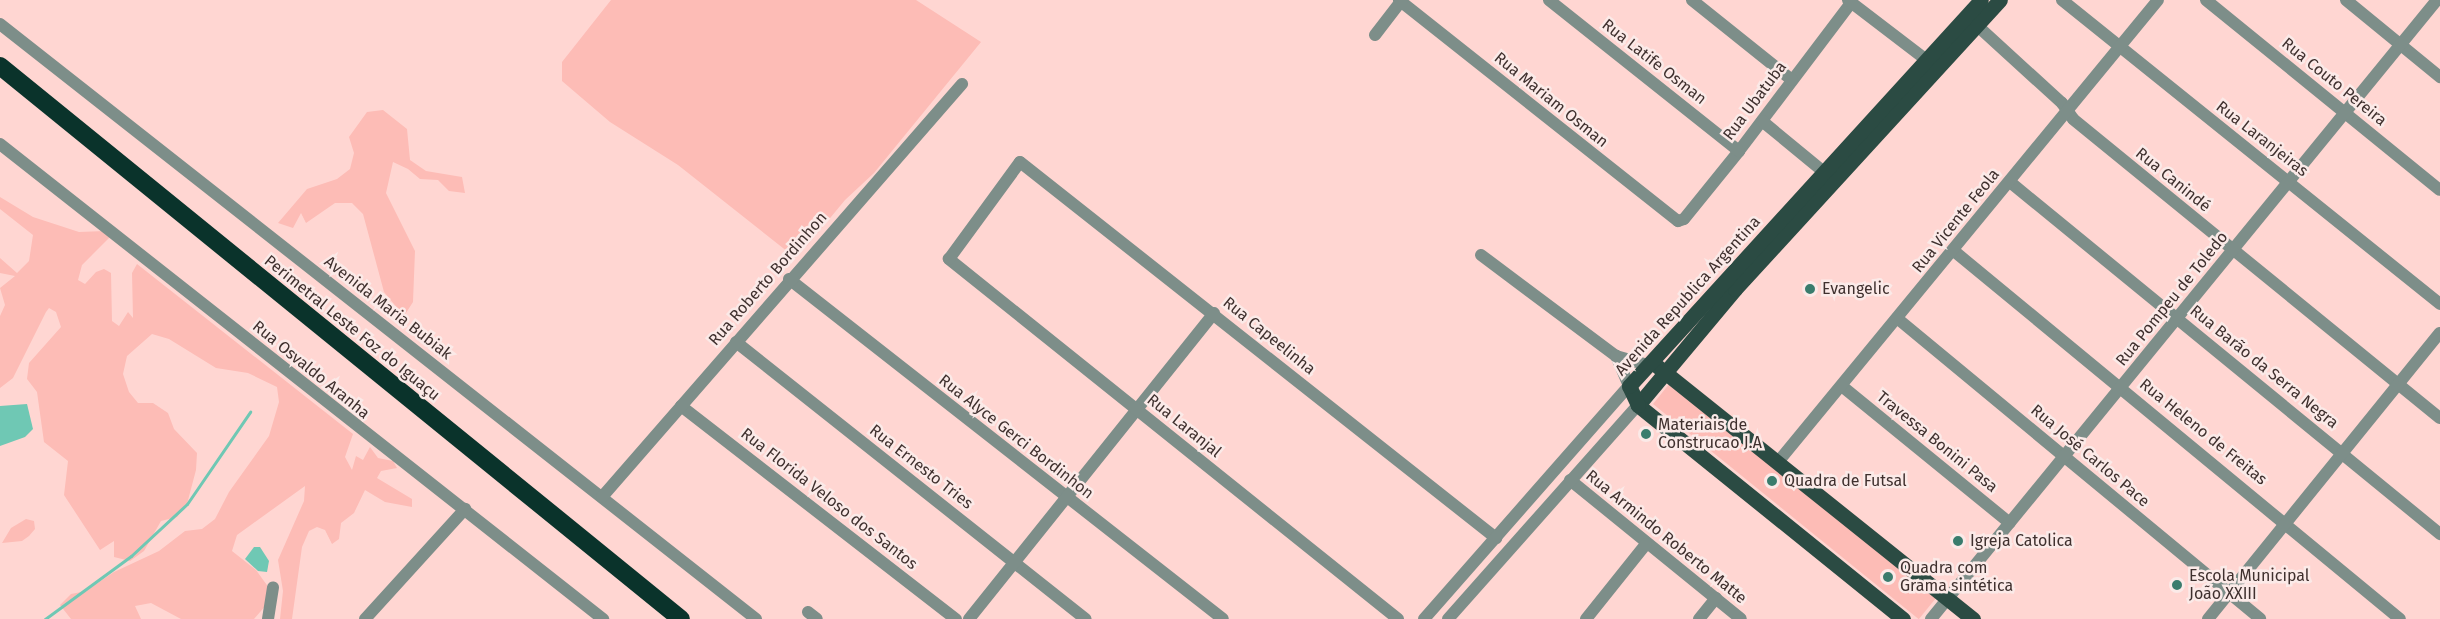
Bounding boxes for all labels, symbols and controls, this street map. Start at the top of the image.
street label: Rua Latife Osman [1598,15,1710,109]
street label: Rua Couto Pereira [2278,34,2390,130]
street label: Rua Mariam Osman [1490,48,1612,152]
street label: Rua Ubatuba [1719,58,1791,144]
street label: Rua Laranjeiras [2212,97,2312,181]
street label: Rua Canindé [2132,144,2214,216]
street label: Rua Vicente Feola [1908,165,2004,277]
street label: Rua Roberto Bordinhon [705,208,831,350]
street label: Avenida Republica Argentina [1611,212,1765,380]
street label: Rua Pompeu de Toledo [2112,228,2232,370]
street label: Perimetral Leste Foz do Iguaçu [260,251,444,405]
street label: Avenida Maria Bubiak [320,252,456,364]
place label: Evangelic [1822,279,1890,299]
marker: Evangelic [1803,282,1817,296]
street label: Rua Capeelinha [1219,293,1319,379]
street label: Rua Barão da Serra Negra [2186,301,2342,433]
street label: Rua Osvaldo Aranha [249,317,373,423]
street label: Rua Alyce Gerci Bordinhon [935,371,1097,503]
street label: Rua Heleno de Freitas [2135,375,2271,489]
street label: Travessa Bonini Pasa [1873,387,2001,497]
street label: Rua Laranjal [1143,390,1225,462]
street label: Rua José Carlos Pace [2027,401,2153,511]
place label: Materiais de Construcao J.A [1658,415,1762,453]
street label: Rua Ernesto Tries [865,421,977,513]
street label: Rua Florida Veloso dos Santos [737,424,921,574]
marker: Materiais de Construcao J.A [1639,427,1653,441]
street label: Rua Armindo Roberto Matte [1582,466,1750,608]
place label: Quadra de Futsal [1784,471,1907,491]
marker: Quadra de Futsal [1765,474,1779,488]
place label: Igreja Catolica [1970,531,2073,551]
marker: Igreja Catolica [1951,534,1965,548]
place label: Quadra com Grama sintética [1900,558,2013,596]
place label: Escola Municipal João XXIII [2189,566,2310,604]
marker: Quadra com Grama sintética [1881,570,1895,584]
marker: Escola Municipal João XXIII [2170,578,2184,592]

